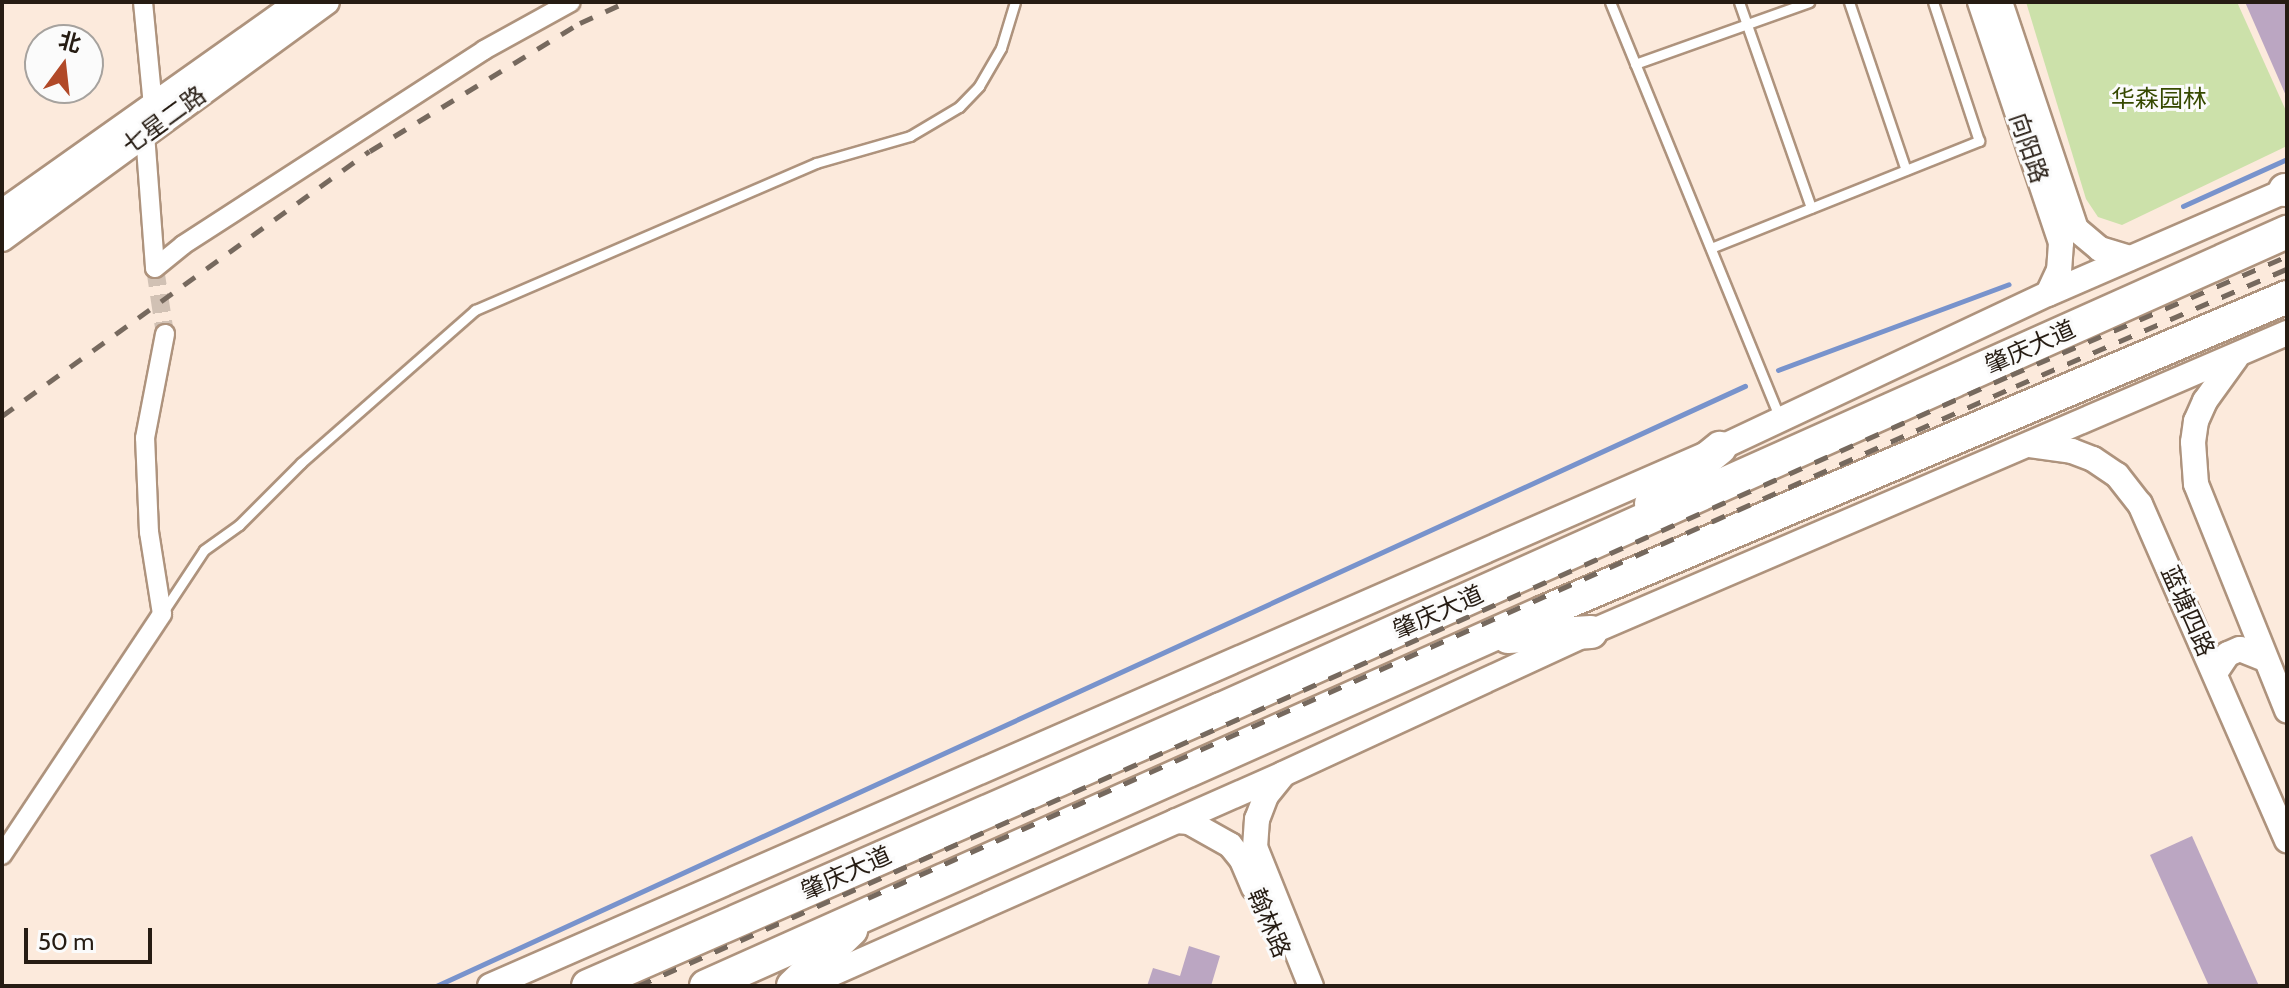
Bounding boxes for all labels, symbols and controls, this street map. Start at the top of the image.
north arrow [24,24,104,104]
text: 北 [56,26,84,58]
street label: 七星二路 [117,80,211,160]
park label: 华森园林 [2111,85,2207,113]
street label: 向阳路 [2004,109,2054,187]
street label: 肇庆大道 [1980,314,2080,380]
street label: 蓝塘四路 [2155,561,2221,661]
street label: 肇庆大道 [1388,579,1488,645]
street label: 肇庆大道 [796,840,896,906]
street label: 翰林路 [1242,884,1296,962]
scale bar [28,912,156,962]
text: 50 m [38,927,94,956]

